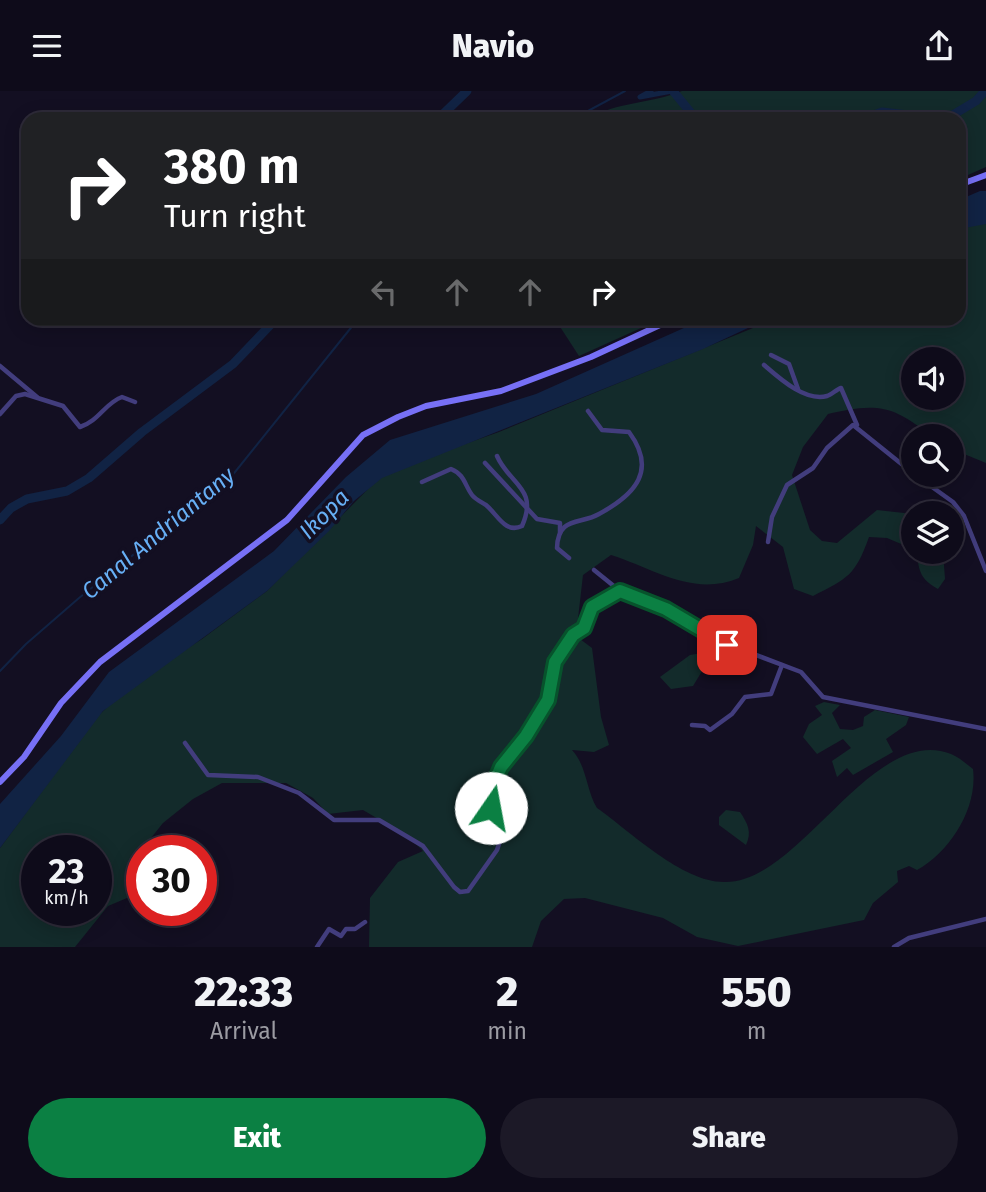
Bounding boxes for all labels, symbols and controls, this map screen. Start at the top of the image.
icon: menu [28,27,66,65]
text: Navio [452,27,534,65]
icon: share [920,27,958,65]
text: 380 m [164,137,300,196]
icon: right [49,140,140,231]
text: Turn right [164,197,306,235]
icon: left [365,273,403,311]
icon: ahead [438,273,476,311]
icon: ahead [511,273,549,311]
icon: right [584,273,622,311]
map controls [901,347,964,564]
button: sound [901,347,964,410]
button: search [901,424,964,487]
water label: Canal Andriantany [76,460,241,605]
water label: Ikopa [293,483,355,545]
button: layers [901,501,964,564]
pin [697,615,757,675]
icon: arrive [708,626,746,664]
position arrow [454,771,528,845]
speed limit sign: 30 [126,835,217,926]
text: 23 [48,850,85,892]
text: km/h [44,887,89,909]
text: 22:33 [194,967,293,1017]
text: 2 [496,967,518,1017]
text: 550 [721,967,792,1017]
text: Arrival [210,1017,277,1045]
text: min [487,1017,527,1045]
text: m [747,1017,766,1045]
button: Exit [28,1098,486,1178]
button: Share [500,1098,958,1178]

